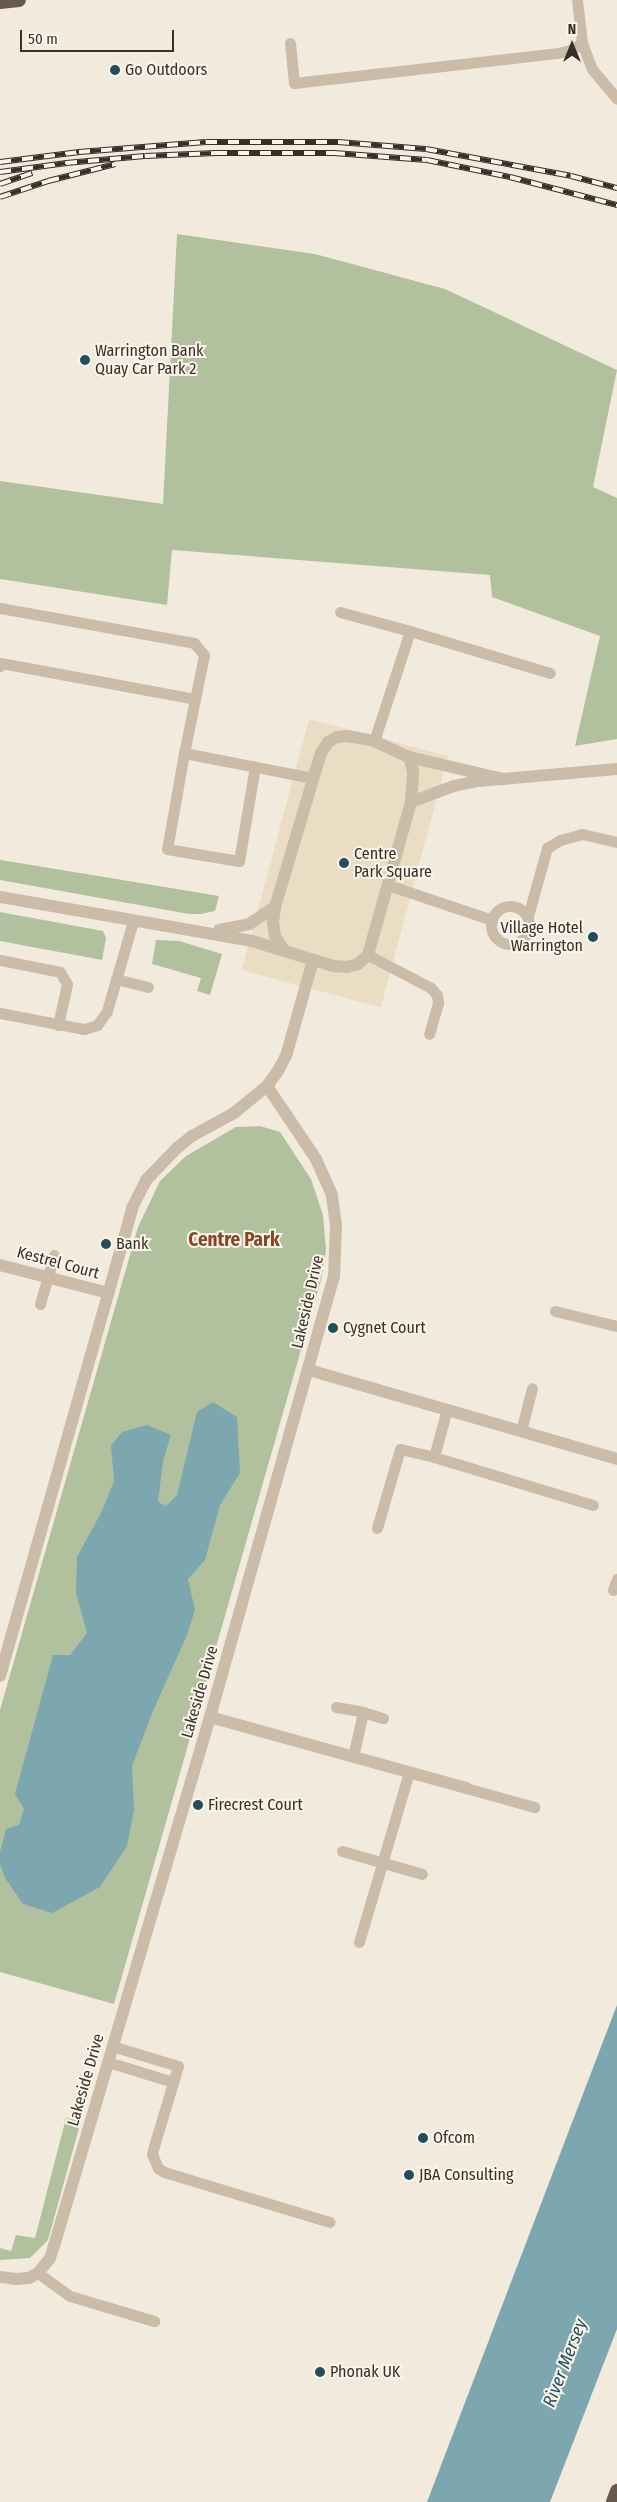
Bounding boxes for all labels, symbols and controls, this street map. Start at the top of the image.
scale bar [22,20,176,52]
north arrow [547,20,597,70]
text: N [568,21,576,38]
text: 50 m [28,30,58,48]
place label: Go Outdoors [125,60,207,80]
marker: Go Outdoors [109,64,121,76]
place label: Warrington Bank Quay Car Park 2 [95,341,204,379]
marker: Warrington Bank Quay Car Park 2 [79,354,91,366]
place label: Centre Park Square [354,844,432,882]
marker: Centre Park Square [338,857,350,869]
place label: Village Hotel Warrington [501,918,583,956]
marker: Village Hotel Warrington [587,931,599,943]
district label: Centre Park [188,1229,280,1251]
place label: Bank [116,1234,148,1254]
marker: Bank [100,1238,112,1250]
street label: Kestrel Court [15,1243,101,1283]
street label: Lakeside Drive [288,1254,328,1350]
place label: Cygnet Court [343,1318,426,1338]
marker: Cygnet Court [327,1322,339,1334]
street label: Lakeside Drive [178,1644,222,1740]
place label: Firecrest Court [208,1795,303,1815]
marker: Firecrest Court [192,1799,204,1811]
street label: Lakeside Drive [64,2032,108,2128]
place label: Ofcom [433,2128,475,2148]
marker: Ofcom [417,2132,429,2144]
place label: JBA Consulting [419,2165,514,2185]
marker: JBA Consulting [403,2169,415,2181]
water label: River Mersey [538,2316,592,2410]
place label: Phonak UK [330,2362,400,2382]
marker: Phonak UK [314,2366,326,2378]

